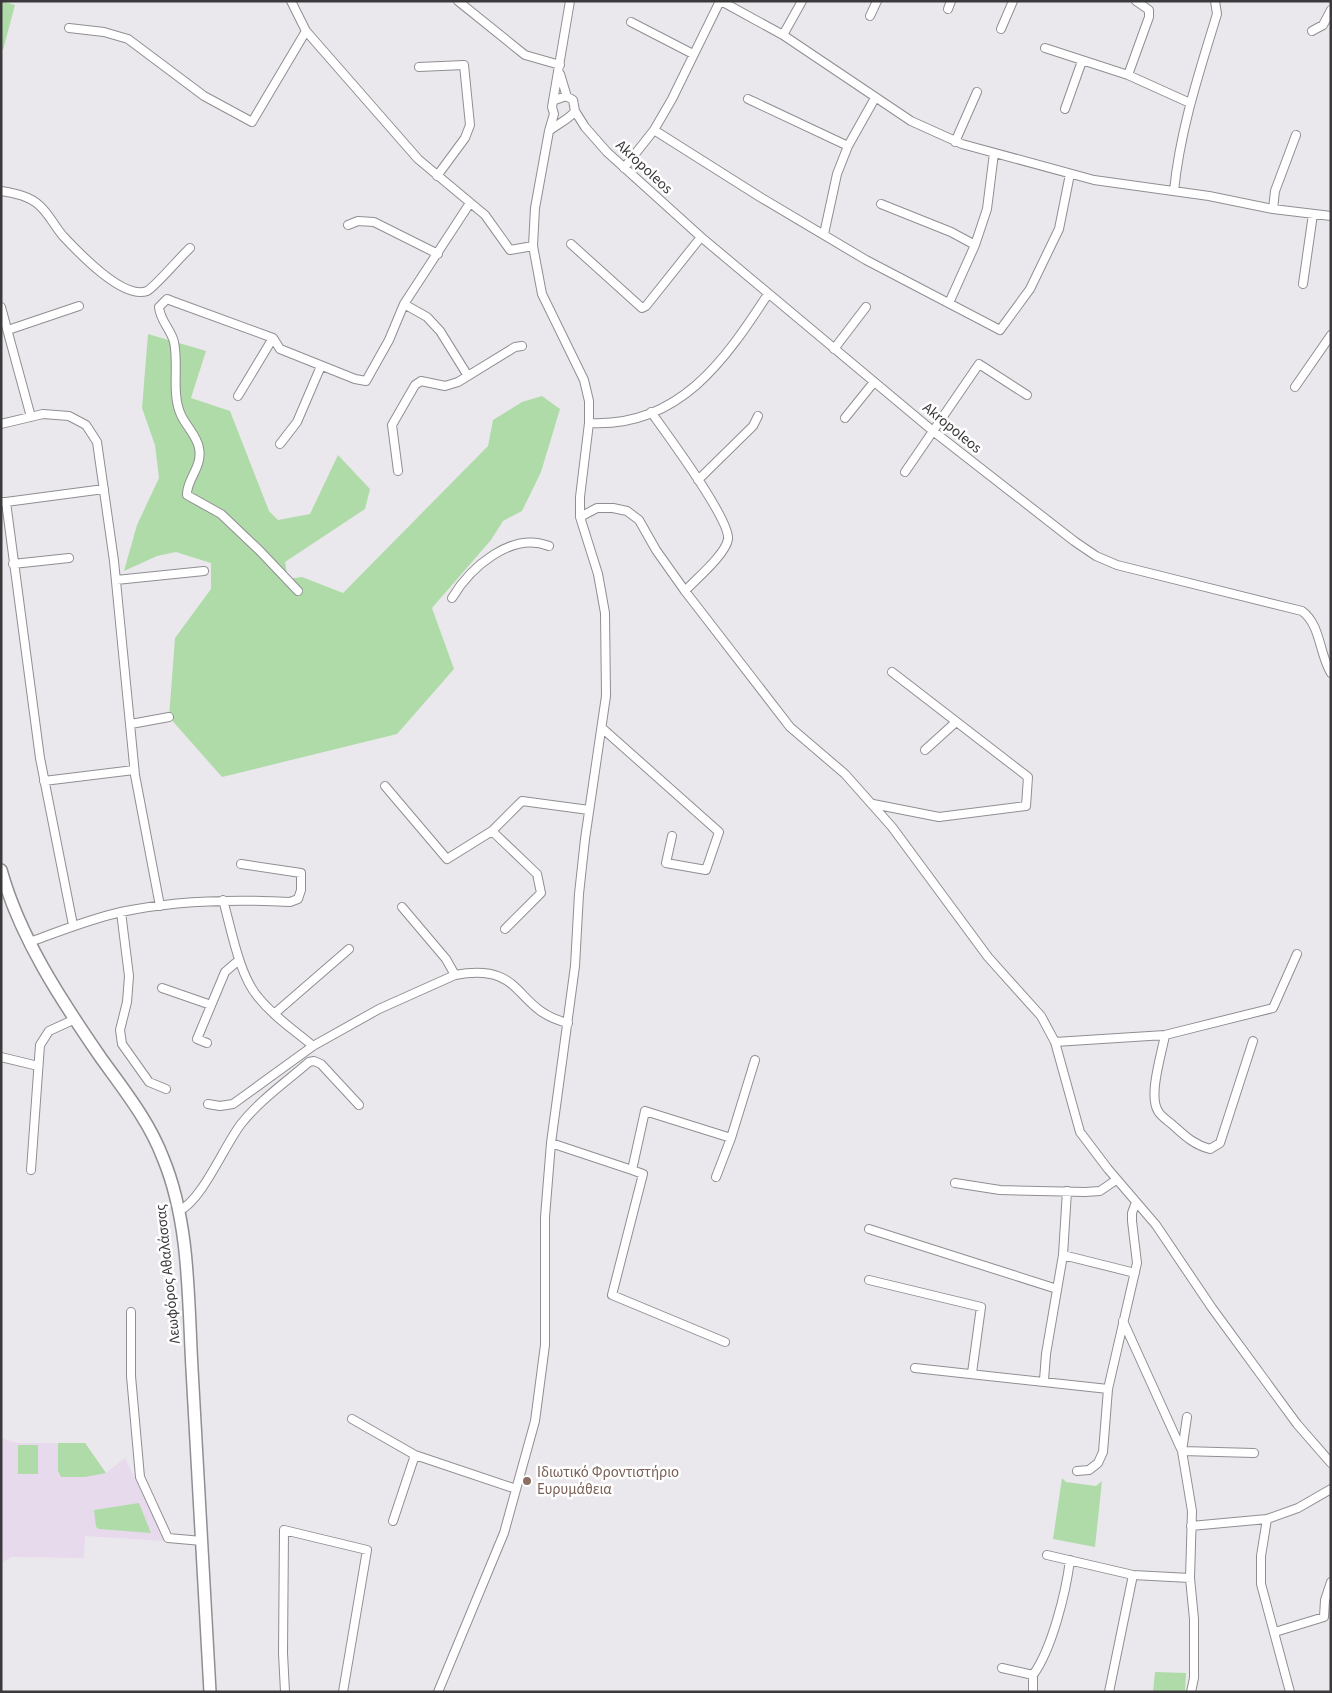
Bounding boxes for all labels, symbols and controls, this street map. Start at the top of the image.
street label: Akropoleos [611,135,677,199]
street label: Akropoleos [918,398,986,458]
street label: Λεωφόρος Αθαλάσσας [150,1203,186,1345]
place label: Ιδιωτικό Φροντιστήριο Ευρυμάθεια [537,1462,679,1500]
marker: Ιδιωτικό Φροντιστήριο Ευρυμάθεια [521,1475,533,1487]

